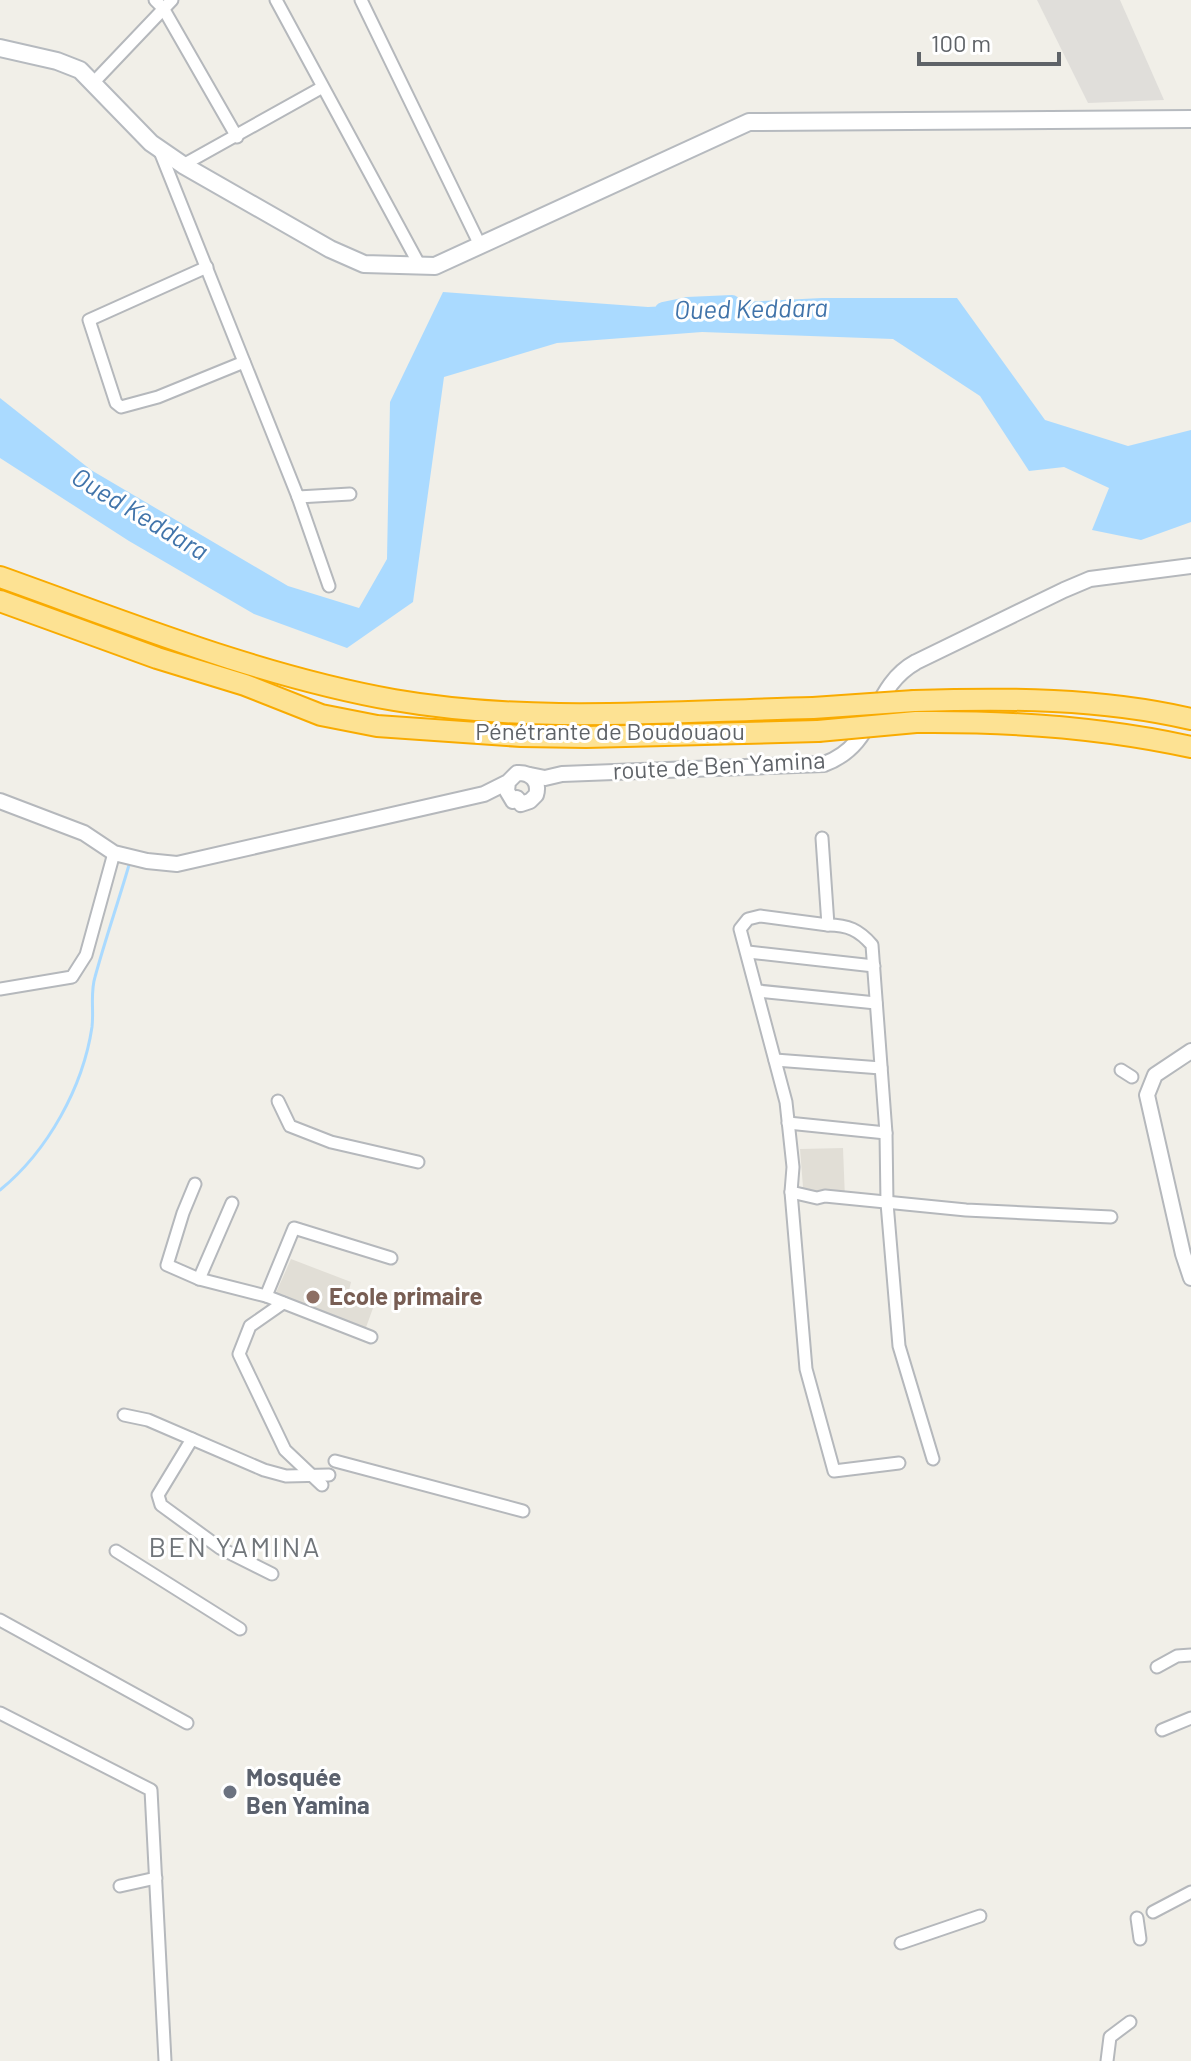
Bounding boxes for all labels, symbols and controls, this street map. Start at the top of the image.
scale bar [919,16,1059,66]
text: 100 m [931,28,991,57]
water label: Oued Keddara [674,291,828,324]
water label: Oued Keddara [67,460,215,566]
street label: Pénétrante de Boudouaou [475,716,745,745]
street label: route de Ben Yamina [612,744,826,785]
place label: Ecole primaire [329,1281,483,1310]
marker: Ecole primaire [304,1288,322,1306]
district label: BEN YAMINA [149,1529,321,1563]
place label: Mosquée Ben Yamina [246,1762,370,1819]
marker: Mosquée Ben Yamina [221,1783,239,1801]

